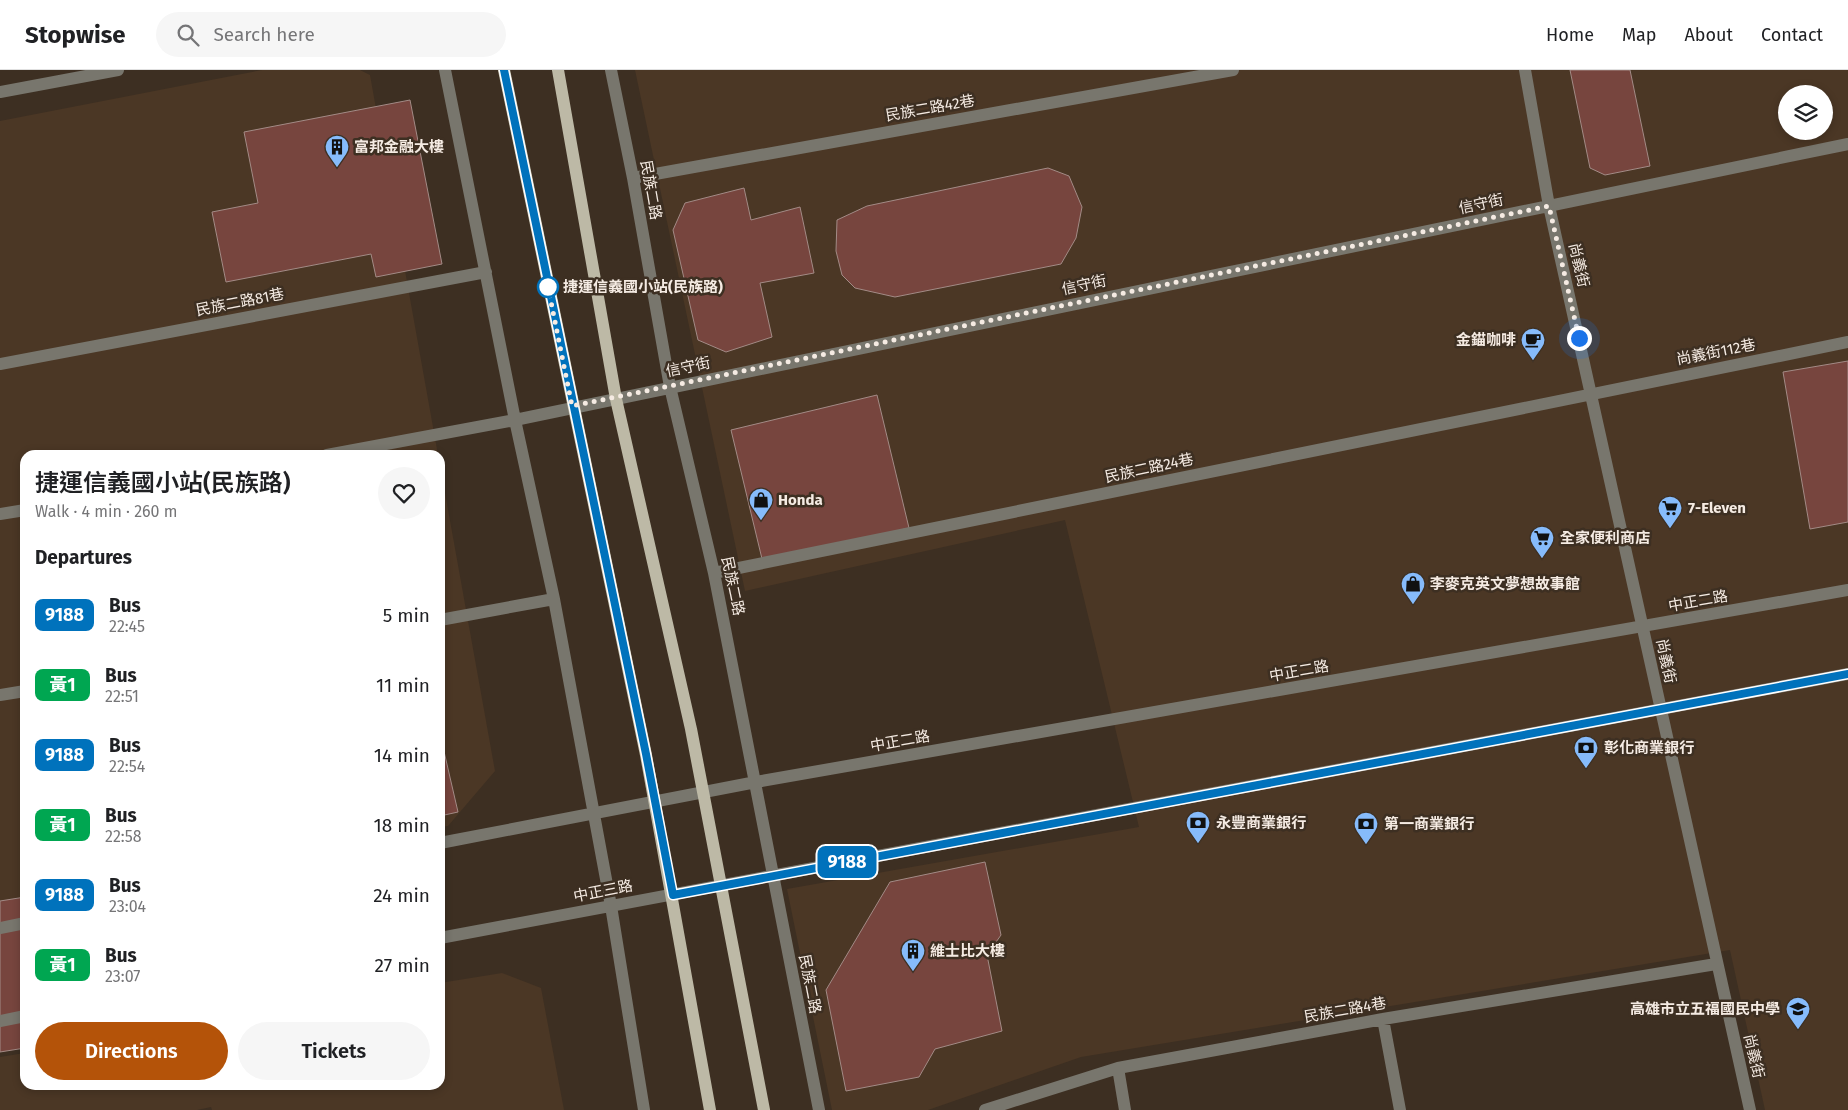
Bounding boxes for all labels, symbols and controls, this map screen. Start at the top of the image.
search box [156,12,506,57]
text: Stopwise [25,21,126,49]
icon: search [174,21,202,49]
text: Search here [214,23,315,46]
text: Home [1546,24,1594,46]
text: Map [1622,24,1656,46]
text: About [1684,24,1733,46]
text: Contact [1761,24,1823,46]
map controls [1778,85,1833,140]
button: layers [1778,85,1833,140]
street label: 民族二路42巷 [884,91,976,125]
building icon: 富邦金融大樓 [324,134,350,168]
place label: 富邦金融大樓 [354,138,444,156]
street label: 民族二路 [637,159,665,221]
street label: 信守街 [1457,191,1505,217]
street label: 尚義街 [1565,241,1593,289]
street label: 信守街 [1060,272,1108,298]
marker: 捷運信義國小站(民族路) [537,276,559,298]
place label: 捷運信義國小站(民族路) [563,278,723,296]
street label: 民族二路81巷 [194,285,286,319]
your location [1567,326,1592,351]
cafe icon: 金錨咖啡 [1520,327,1546,361]
place label: 金錨咖啡 [1456,331,1516,349]
street label: 尚義街112巷 [1675,336,1757,368]
street label: 信守街 [664,354,712,380]
street label: 民族二路24巷 [1103,450,1195,486]
button: heart [378,467,430,519]
text: 捷運信義國小站(民族路) [35,469,291,497]
shop icon: Honda [748,487,774,521]
place label: Honda [778,491,823,509]
supermarket icon: 7-Eleven [1657,495,1683,529]
place label: 7-Eleven [1688,499,1746,517]
text: Walk · 4 min · 260 m [35,502,177,521]
supermarket icon: 全家便利商店 [1529,525,1555,559]
place label: 全家便利商店 [1560,529,1650,547]
text: Departures [35,546,132,569]
street label: 民族二路 [718,555,748,617]
shop icon: 李麥克英文夢想故事館 [1400,571,1426,605]
place label: 李麥克英文夢想故事館 [1430,575,1580,593]
street label: 中正二路 [1667,587,1729,615]
text: Bus [109,594,141,617]
text: 9188 [45,604,84,626]
text: 5 min [383,604,430,627]
text: 22:45 [109,617,145,636]
street label: 尚義街 [1653,637,1679,685]
street label: 中正二路 [1268,657,1330,685]
text: Bus [105,664,137,687]
text: 黃1 [49,674,76,696]
text: 11 min [376,674,430,697]
text: 22:51 [105,687,139,706]
street label: 中正二路 [869,727,931,755]
text: Bus [109,734,141,757]
bank icon: 彰化商業銀行 [1573,735,1599,769]
place label: 彰化商業銀行 [1604,739,1694,757]
text: 9188 [45,744,84,766]
text: 14 min [374,744,430,767]
text: 22:54 [109,757,145,776]
text: Bus [105,804,137,827]
bank icon: 永豐商業銀行 [1185,810,1211,844]
bank icon: 第一商業銀行 [1353,811,1379,845]
text: 黃1 [49,814,76,836]
text: 18 min [373,814,430,837]
place label: 永豐商業銀行 [1216,814,1306,832]
place label: 第一商業銀行 [1384,815,1474,833]
text: 22:58 [105,827,142,846]
line badge: 9188 [812,846,882,878]
text: 9188 [828,851,867,873]
text: Bus [109,874,141,897]
street label: 中正三路 [572,876,634,906]
text: 9188 [45,884,84,906]
text: 24 min [373,884,430,907]
text: 23:04 [109,897,146,916]
building icon: 維士比大樓 [900,938,926,972]
place label: 維士比大樓 [930,942,1005,960]
text: Bus [105,944,137,967]
street label: 民族二路 [795,953,825,1015]
text: 黃1 [49,954,76,976]
text: 27 min [375,954,430,977]
text: 23:07 [105,967,140,986]
street label: 民族二路4巷 [1303,994,1387,1026]
school or university icon: 高雄市立五福國民中學 [1785,996,1811,1030]
place label: 高雄市立五福國民中學 [1630,1000,1780,1018]
button: Directions [35,1022,228,1080]
button: Tickets [238,1022,430,1080]
street label: 尚義街 [1740,1032,1768,1080]

